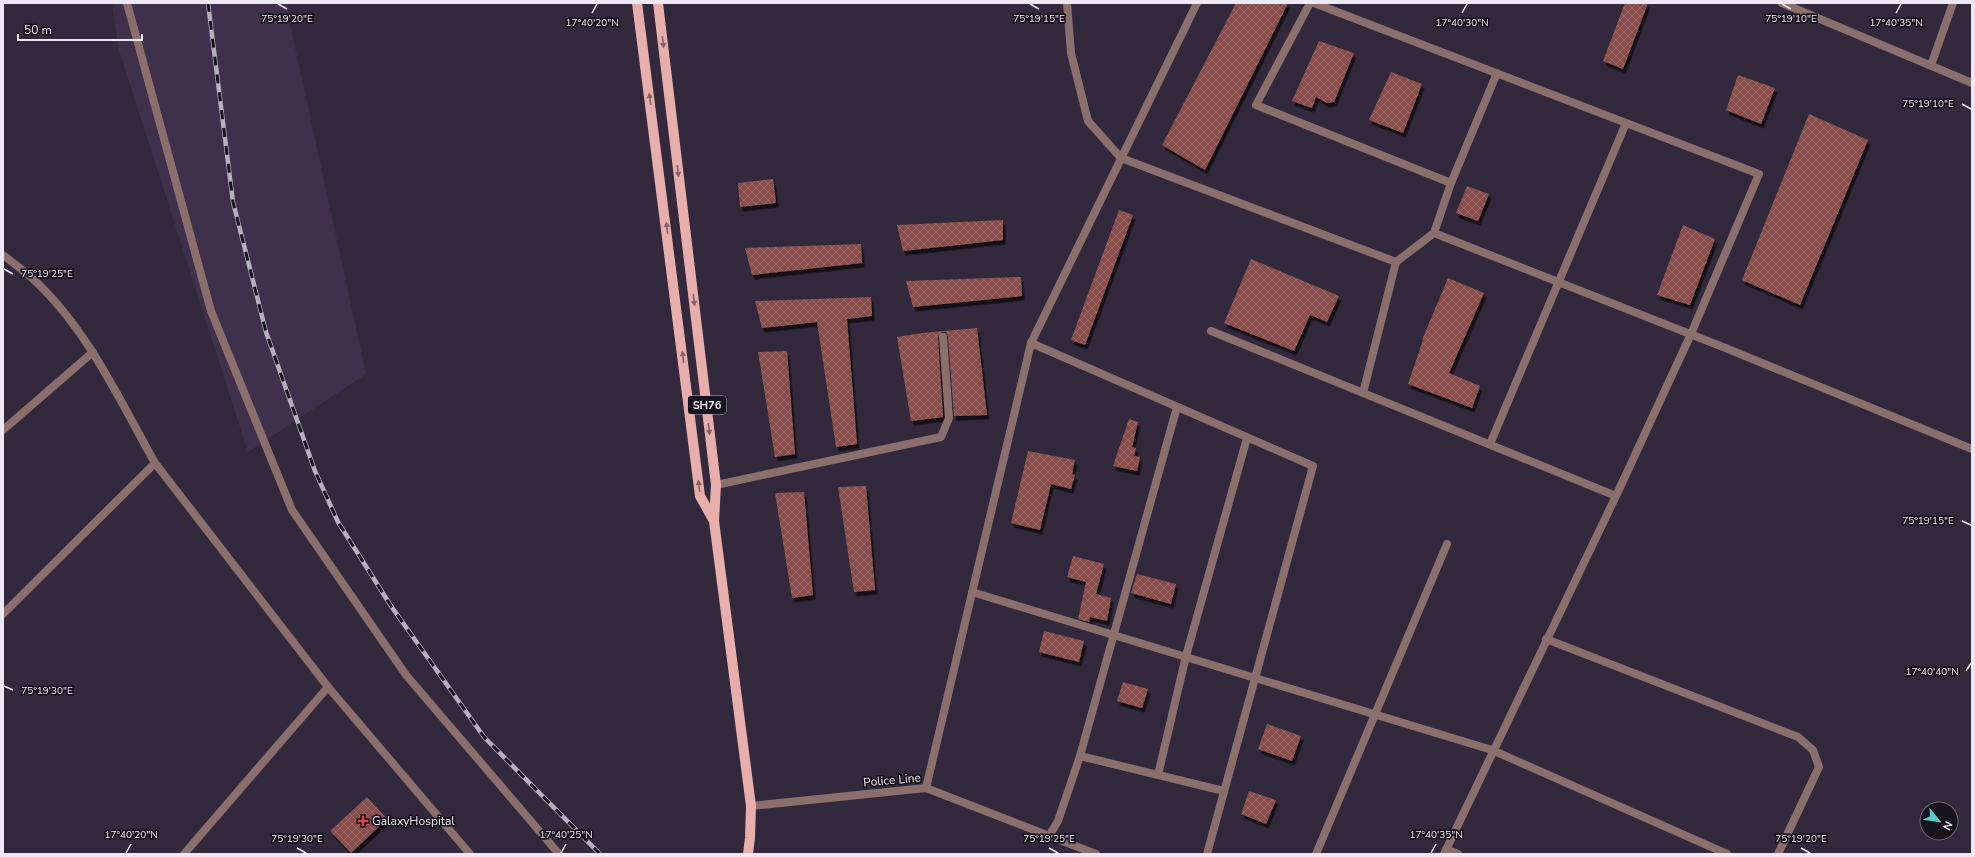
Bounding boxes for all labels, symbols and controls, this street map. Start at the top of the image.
text: 75°19'20"E [261,12,313,26]
text: 75°19'15"E [1013,12,1065,26]
text: 75°19'10"E [1765,12,1817,26]
scale bar [18,16,142,42]
text: 17°40'20"N [565,16,619,30]
text: 17°40'30"N [1435,16,1489,30]
text: 17°40'35"N [1869,16,1923,30]
text: 50 m [24,22,52,38]
one-way arrow [659,36,666,48]
one-way arrow [647,93,653,105]
text: 75°19'10"E [1902,97,1954,111]
one-way arrow [675,165,681,177]
one-way arrow [663,222,670,234]
text: 75°19'25"E [21,267,73,281]
one-way arrow [691,294,697,306]
one-way arrow [680,350,686,363]
road number: SH76 [688,396,726,414]
one-way arrow [706,423,713,435]
one-way arrow [696,479,702,492]
text: 75°19'15"E [1902,514,1954,528]
text: 17°40'40"N [1905,665,1959,679]
text: 75°19'30"E [21,684,73,698]
street label: Police Line [863,770,921,790]
north arrow [1919,801,1959,841]
place label: GalaxyHospital [372,813,455,829]
marker: GalaxyHospital [357,815,369,827]
text: N [1939,818,1956,833]
text: 17°40'20"N [104,828,158,842]
text: 17°40'25"N [539,828,593,842]
text: 17°40'35"N [1409,828,1463,842]
text: 75°19'30"E [271,832,323,846]
text: 75°19'25"E [1023,832,1075,846]
text: 75°19'20"E [1775,832,1827,846]

